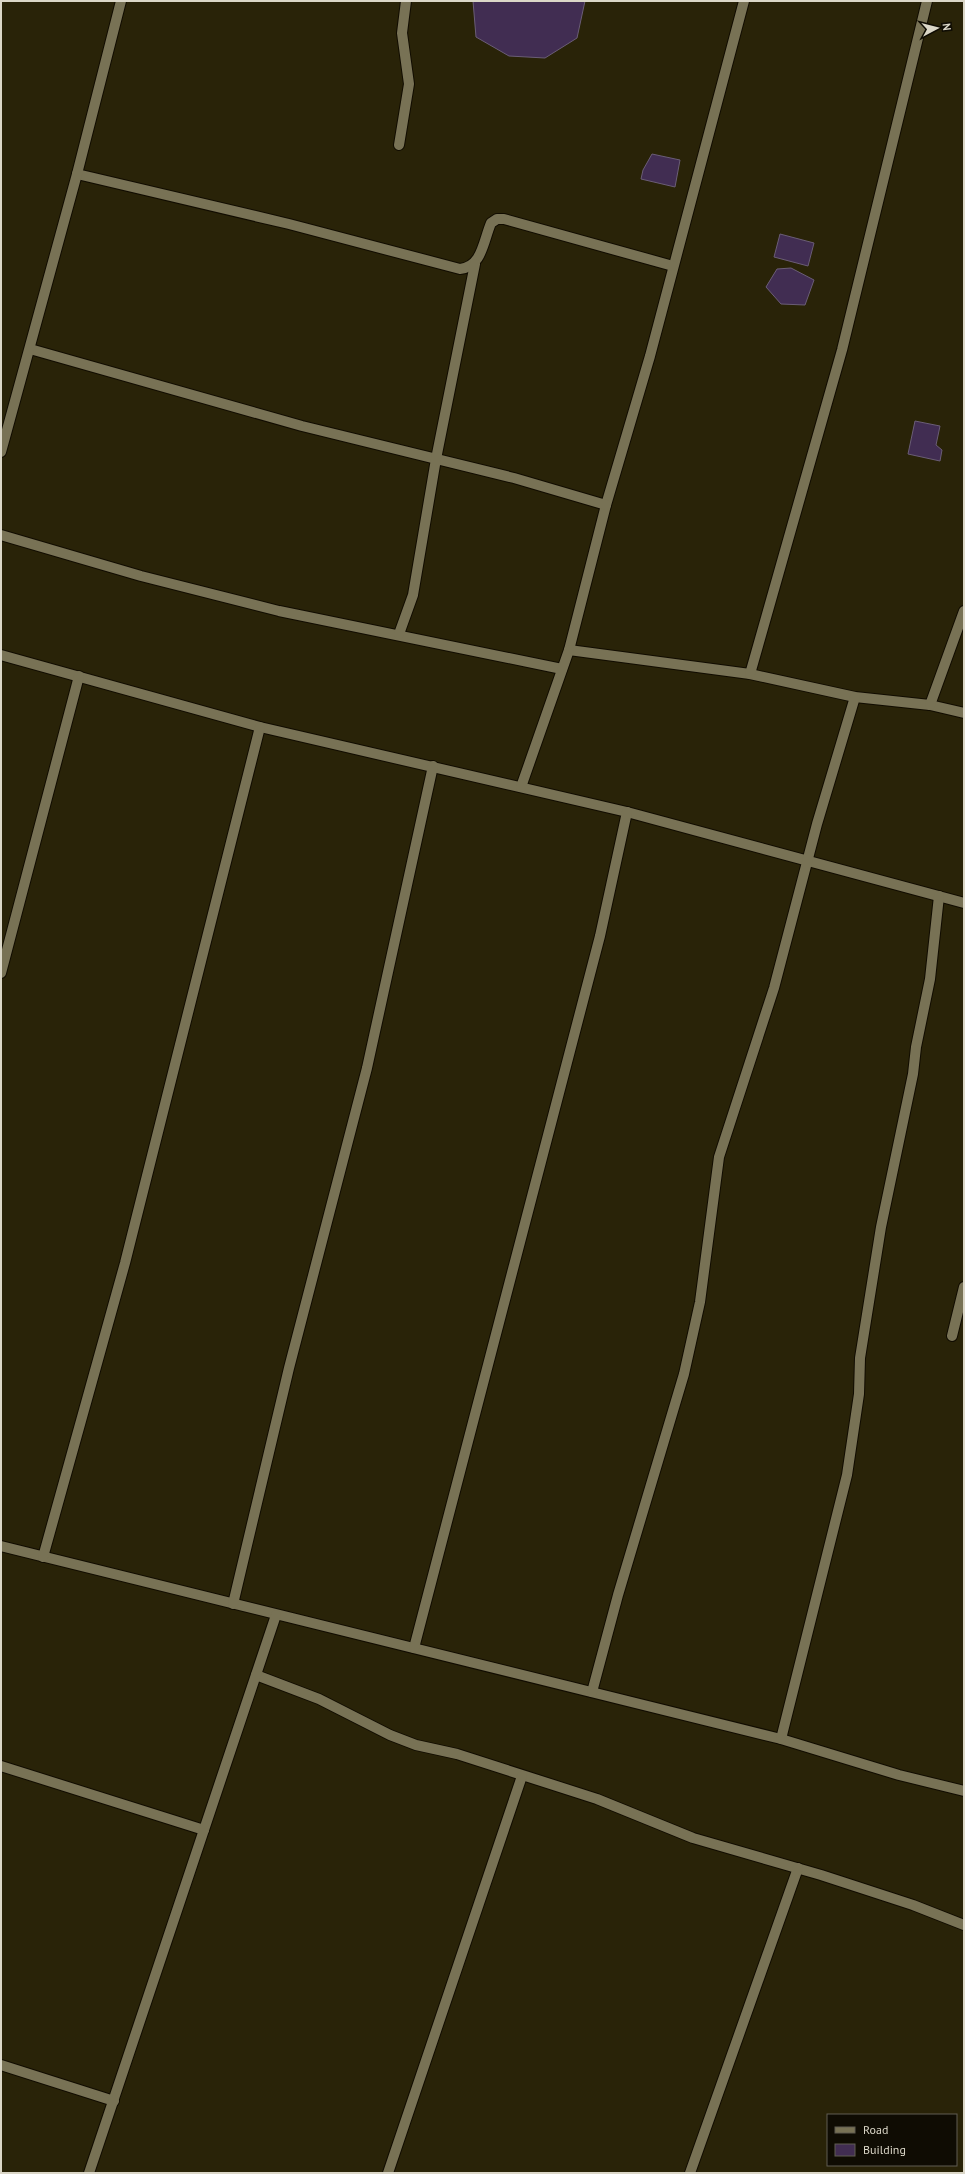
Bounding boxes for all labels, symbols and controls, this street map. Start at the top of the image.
north arrow [917,8,957,48]
text: N [940,22,954,31]
legend [827,2114,957,2166]
text: Road [863,2122,888,2137]
text: Building [863,2142,906,2157]

